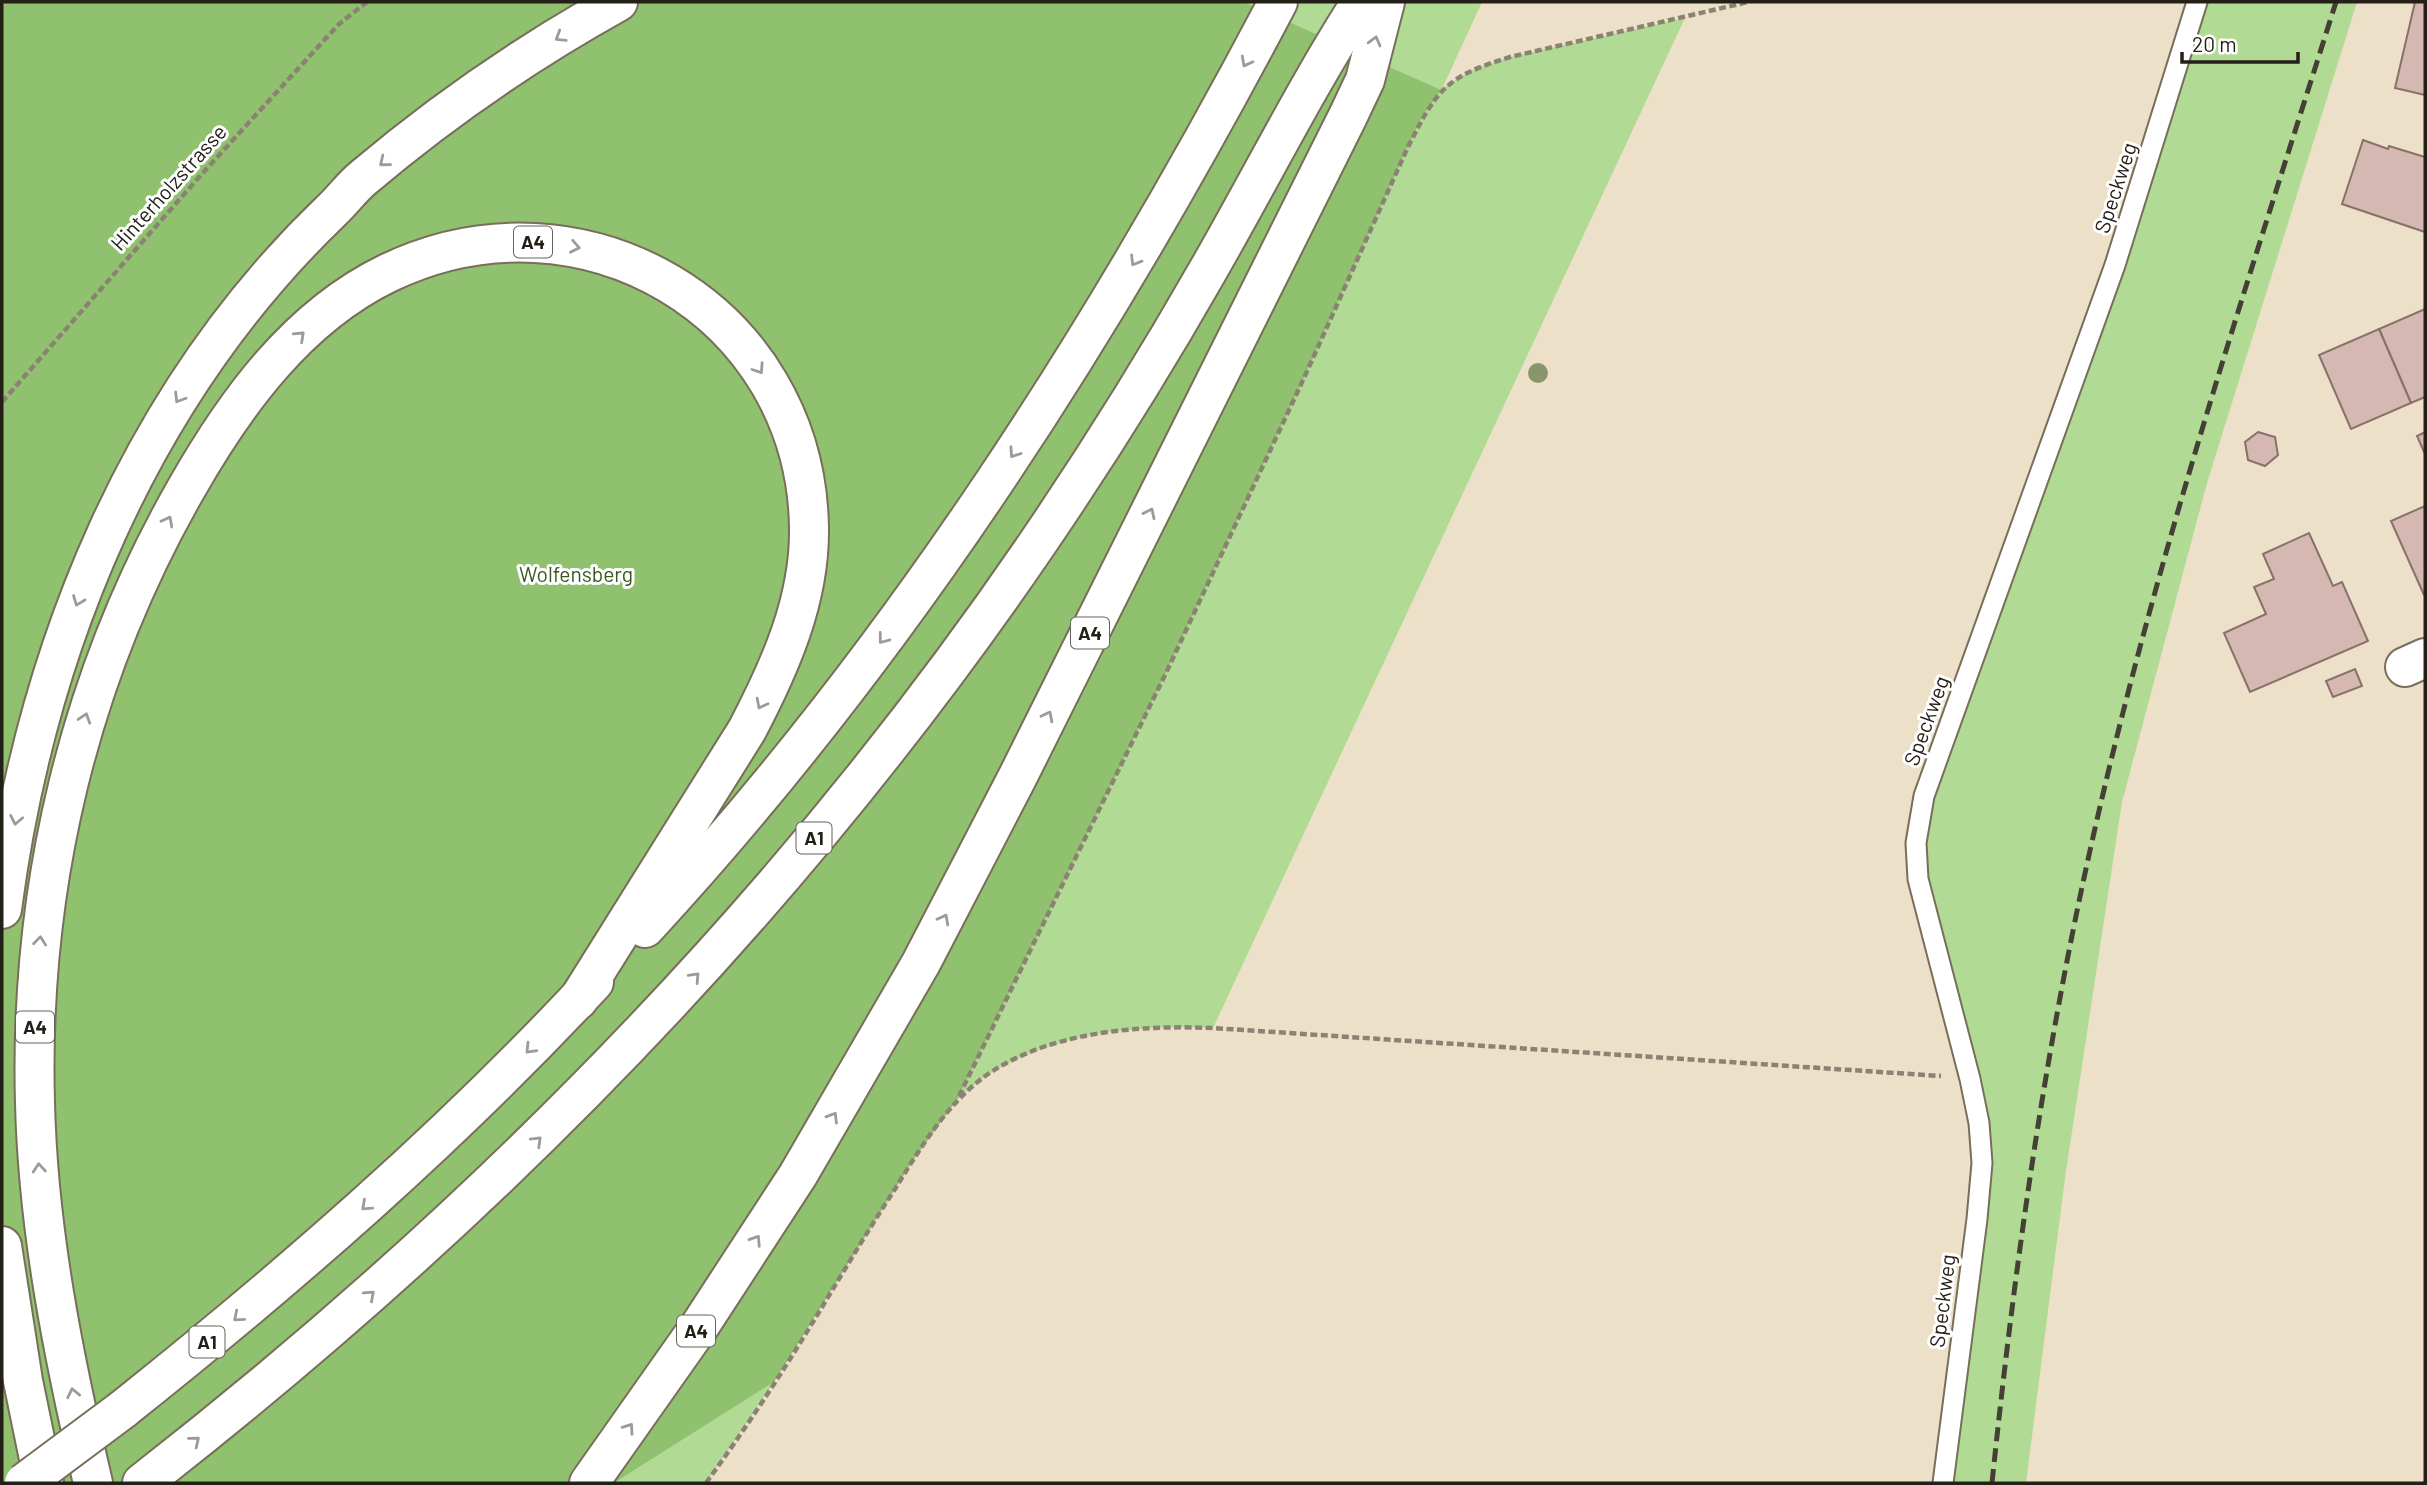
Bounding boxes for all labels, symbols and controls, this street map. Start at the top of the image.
scale bar [2182,21,2298,65]
one-way arrow [554,29,567,42]
text: 20 m [2192,31,2237,56]
one-way arrow [1367,35,1381,47]
one-way arrow [1241,55,1254,67]
street label: Hinterholzstrasse [105,119,231,255]
street label: Speckweg [2088,139,2141,236]
one-way arrow [379,153,391,166]
road number: A4 [514,226,552,258]
one-way arrow [569,238,581,253]
one-way arrow [1130,253,1143,266]
one-way arrow [292,332,305,345]
one-way arrow [751,362,764,375]
one-way arrow [174,390,187,403]
one-way arrow [1010,445,1022,458]
one-way arrow [1142,508,1156,520]
one-way arrow [160,515,174,528]
park label: Wolfensberg [519,561,633,586]
one-way arrow [72,594,86,606]
road number: A4 [1071,618,1109,648]
one-way arrow [878,631,891,644]
street label: Speckweg [1898,672,1953,769]
one-way arrow [755,697,769,709]
one-way arrow [1040,711,1054,724]
one-way arrow [77,713,92,725]
one-way arrow [10,814,25,826]
road number: A1 [796,822,832,853]
one-way arrow [936,914,950,926]
one-way arrow [32,935,47,946]
one-way arrow [686,972,699,985]
road number: A4 [16,1012,54,1042]
one-way arrow [526,1040,539,1053]
one-way arrow [824,1111,837,1124]
one-way arrow [528,1136,541,1149]
one-way arrow [32,1162,47,1173]
one-way arrow [361,1197,374,1210]
one-way arrow [748,1234,761,1247]
street label: Speckweg [1923,1253,1960,1349]
one-way arrow [362,1291,375,1304]
one-way arrow [233,1308,245,1321]
road number: A4 [677,1316,715,1346]
road number: A1 [190,1326,224,1358]
one-way arrow [66,1387,81,1399]
one-way arrow [621,1423,633,1436]
one-way arrow [187,1437,200,1449]

